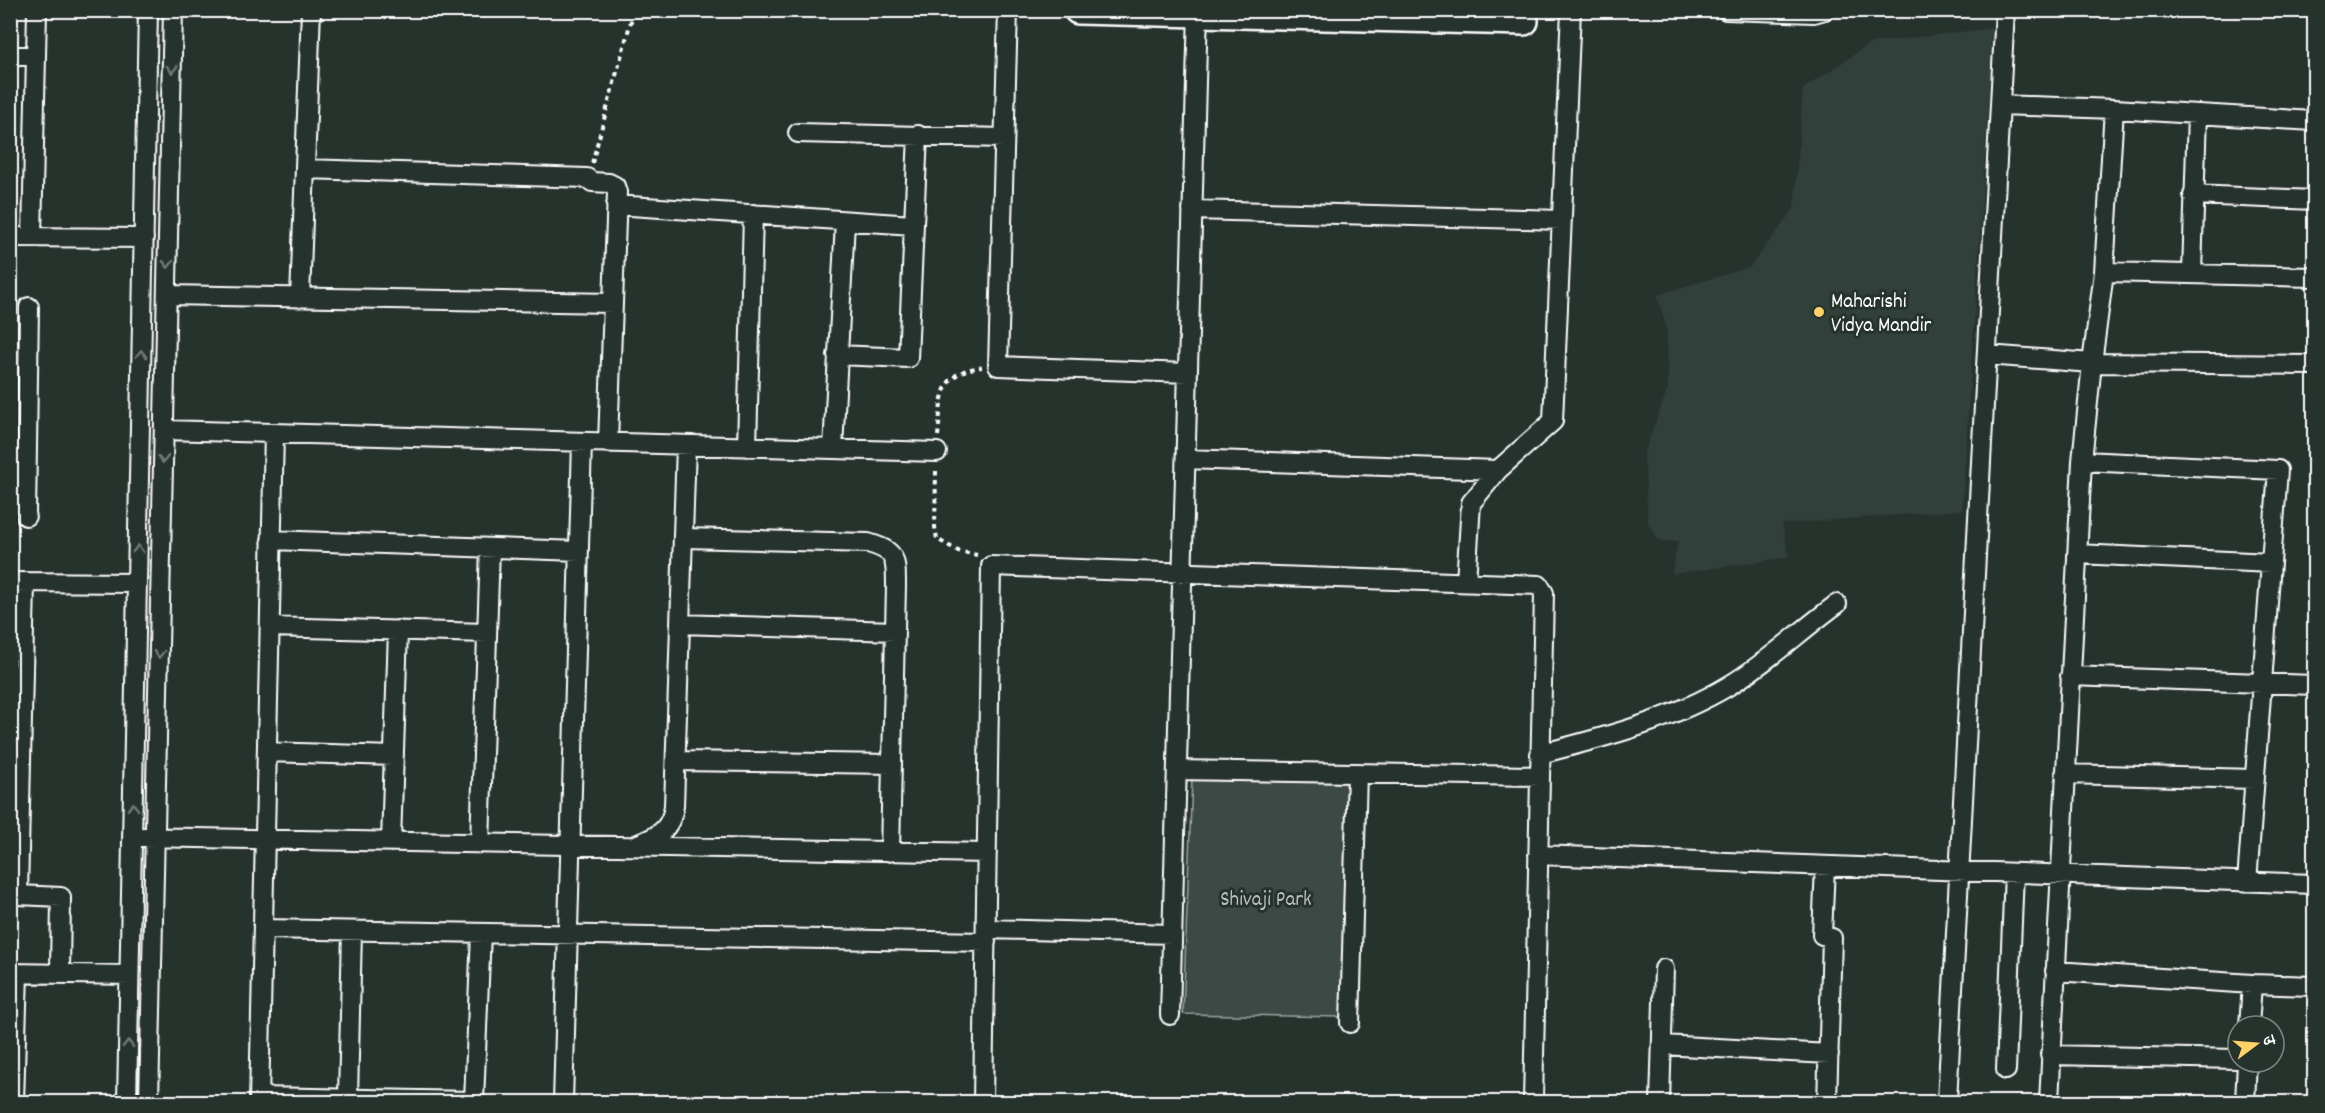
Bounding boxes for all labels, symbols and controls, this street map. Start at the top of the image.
one-way arrow [166,64,178,73]
one-way arrow [162,259,174,268]
place label: Maharishi Vidya Mandir [1831,288,1932,342]
marker: Maharishi Vidya Mandir [1812,305,1826,319]
one-way arrow [135,350,147,359]
one-way arrow [157,454,170,463]
one-way arrow [131,545,144,554]
one-way arrow [153,649,165,658]
one-way arrow [126,803,139,812]
park label: Shivaji Park [1220,886,1312,916]
north arrow [2226,1014,2286,1074]
text: उ [2255,1032,2281,1049]
one-way arrow [122,1040,134,1049]

